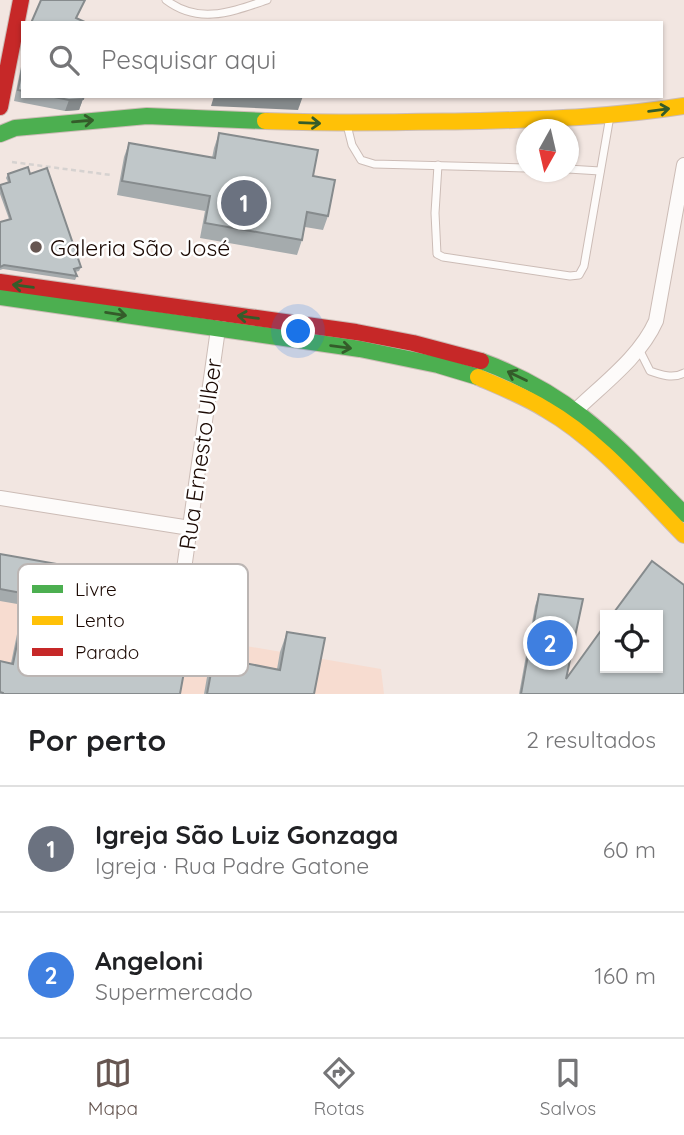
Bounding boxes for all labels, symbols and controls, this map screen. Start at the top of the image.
search box [21,21,663,98]
icon: search [45,41,83,79]
text: Pesquisar aqui [101,43,276,76]
one-way arrow [648,104,670,117]
one-way arrow [71,114,94,127]
one-way arrow [298,116,321,129]
north arrow [516,119,579,182]
pin: 1 [221,177,267,229]
place label: Galeria São José [50,233,230,262]
marker: Galeria São José [28,239,44,255]
one-way arrow [12,279,35,292]
one-way arrow [104,308,127,321]
one-way arrow [237,311,260,324]
your location [281,314,315,348]
one-way arrow [329,340,352,353]
street label: Rua Ernesto Ulber [172,356,228,551]
one-way arrow [507,369,528,383]
legend [18,564,248,676]
text: Livre [75,577,117,601]
text: Lento [75,608,125,632]
map controls [600,610,663,673]
button: locate [600,610,663,673]
pin: 2 [527,617,573,669]
text: Parado [75,640,139,664]
text: Por perto [28,721,166,759]
text: 2 resultados [526,725,656,754]
text: Igreja São Luiz Gonzaga [95,818,398,851]
text: 1 [47,835,55,864]
text: 60 m [603,835,656,864]
text: Igreja · Rua Padre Gatone [95,851,369,880]
text: Angeloni [95,944,203,977]
text: 2 [44,961,58,990]
text: 160 m [594,961,656,990]
text: Supermercado [95,977,253,1006]
tab: Mapa [88,1054,138,1120]
tab: Rotas [313,1054,364,1120]
tab: Salvos [540,1054,596,1120]

